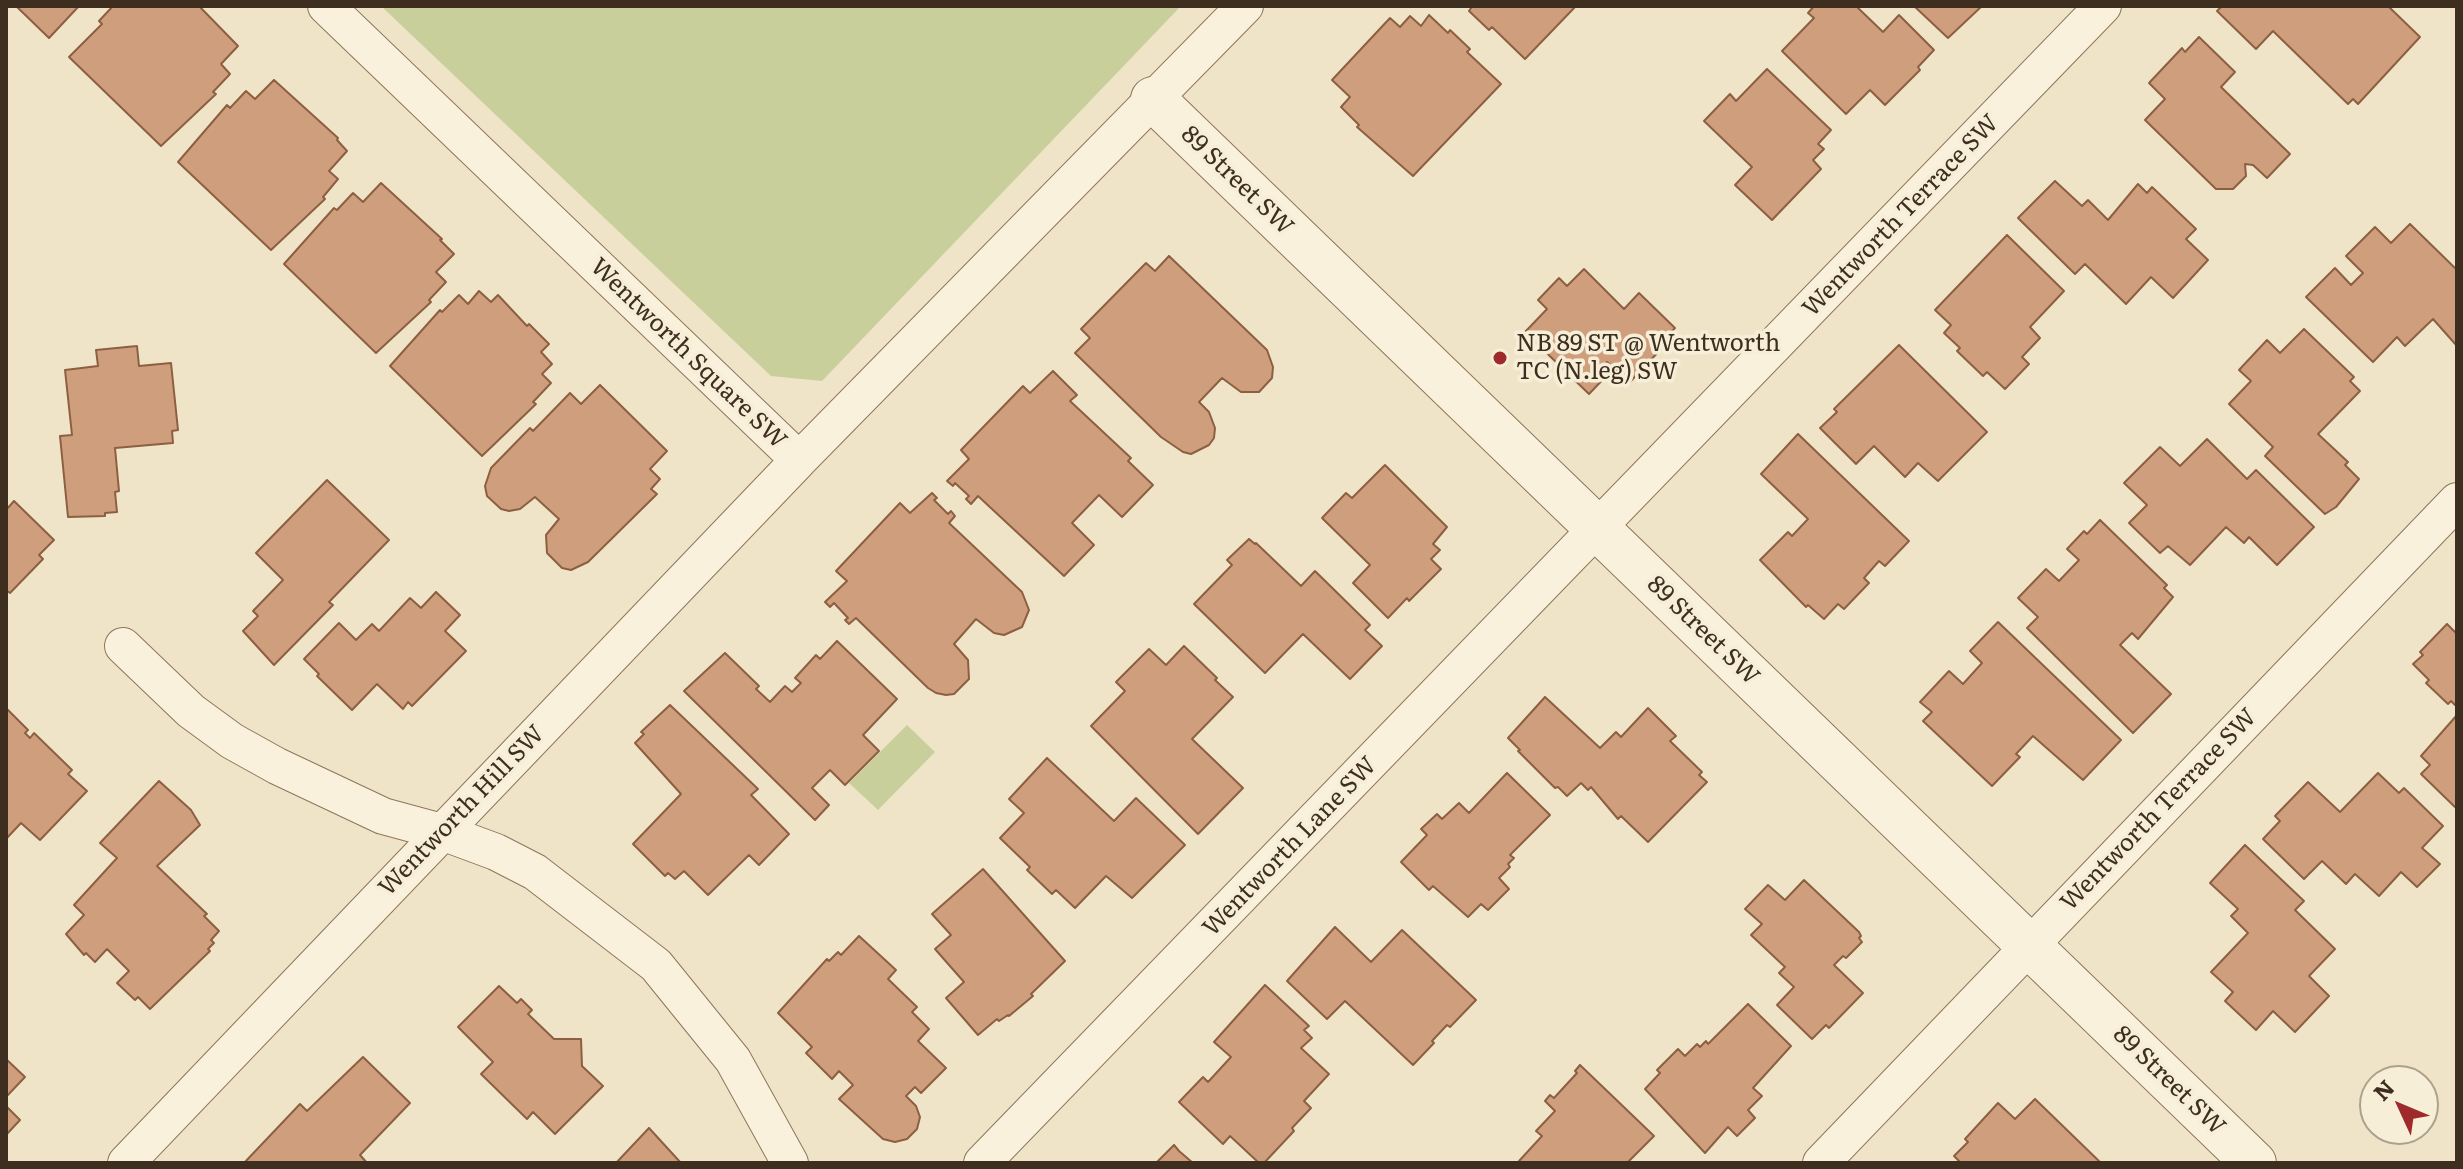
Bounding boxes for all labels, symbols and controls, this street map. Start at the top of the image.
street label: Wentworth Terrace SW [1797,109,2005,323]
street label: 89 Street SW [1175,120,1299,242]
street label: Wentworth Square SW [584,253,792,455]
place label: NB 89 ST @ Wentworth TC (N.leg) SW [1516,330,1780,386]
marker: NB 89 ST @ Wentworth TC (N.leg) SW [1491,349,1509,367]
street label: 89 Street SW [1641,570,1765,692]
street label: Wentworth Terrace SW [2055,703,2263,917]
street label: Wentworth Hill SW [373,720,551,902]
street label: Wentworth Lane SW [1197,751,1383,943]
street label: 89 Street SW [2107,1020,2231,1142]
north arrow [2359,1065,2439,1145]
text: N [2365,1071,2401,1107]

